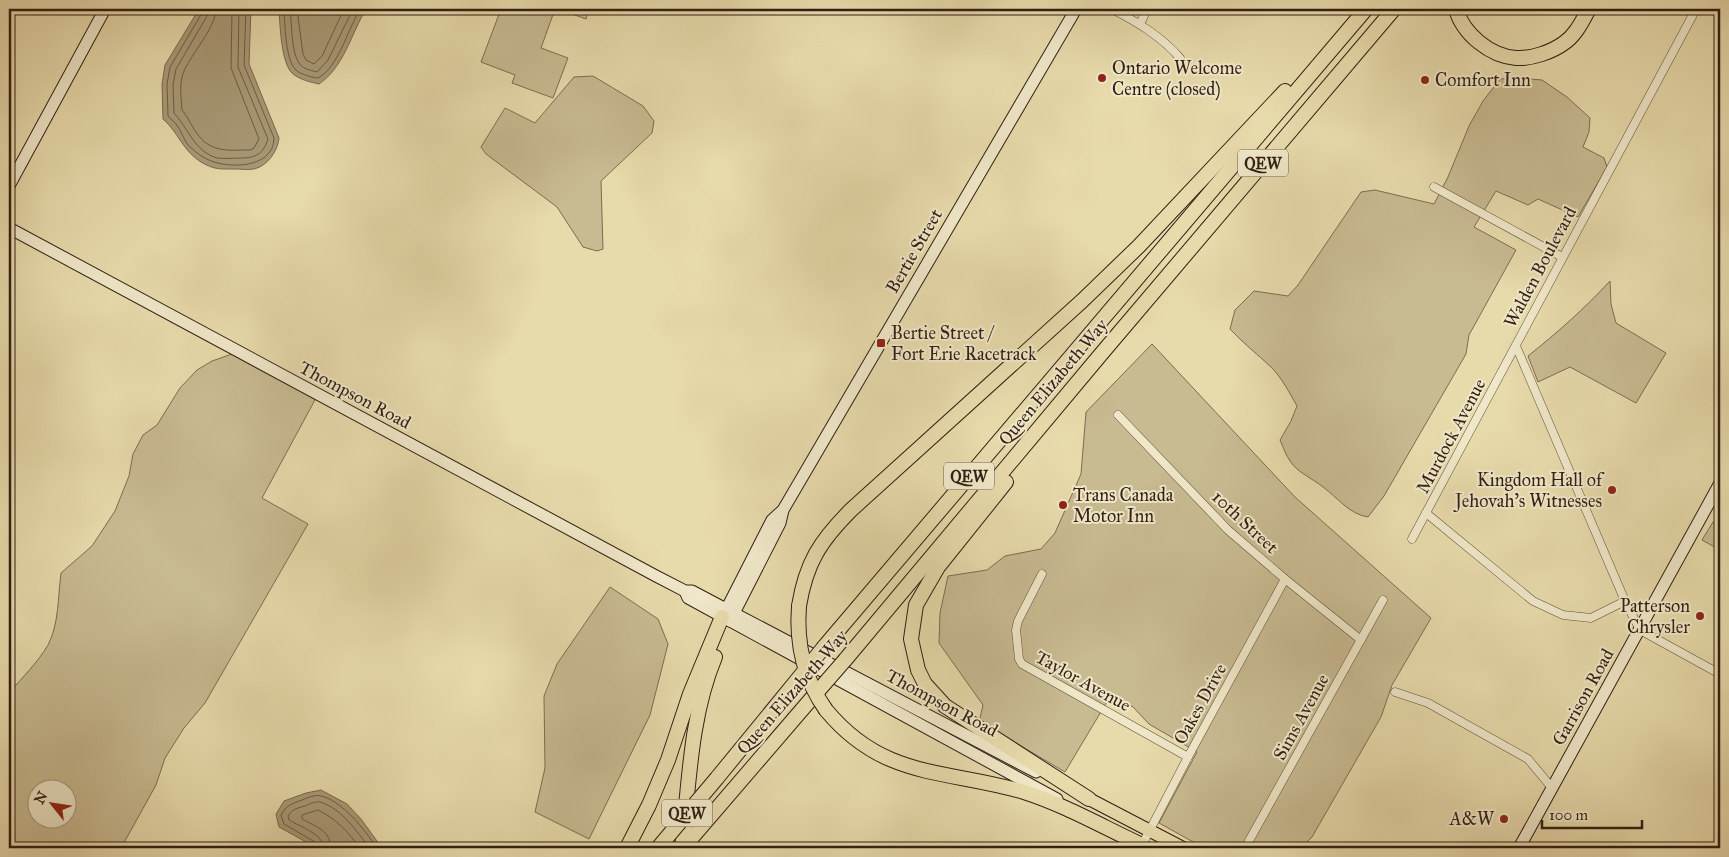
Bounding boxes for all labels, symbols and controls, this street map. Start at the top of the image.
place label: Ontario Welcome Centre (closed) [1112,57,1242,101]
place label: Comfort Inn [1435,69,1531,91]
marker: Ontario Welcome Centre (closed) [1096,72,1108,84]
marker: Comfort Inn [1419,74,1431,86]
road number: QEW [1238,150,1288,177]
street label: Walden Boulevard [1499,203,1581,331]
street label: Bertie Street [881,204,947,297]
street label: Queen Elizabeth Way [994,314,1113,450]
place label: Bertie Street / Fort Erie Racetrack [891,322,1037,365]
marker: Bertie Street / Fort Erie Racetrack [875,337,887,349]
street label: Thompson Road [295,356,415,434]
street label: Murdock Avenue [1412,375,1490,497]
road number: QEW [944,462,994,490]
place label: Kingdom Hall of Jehovah's Witnesses [1453,469,1605,513]
place label: Trans Canada Motor Inn [1073,484,1174,527]
marker: Kingdom Hall of Jehovah's Witnesses [1606,484,1618,496]
street label: 10th Street [1207,486,1283,559]
marker: Trans Canada Motor Inn [1057,499,1069,511]
place label: Patterson Chrysler [1620,595,1690,638]
marker: Patterson Chrysler [1694,610,1706,622]
street label: Queen Elizabeth Way [732,625,853,759]
street label: Garrison Road [1547,645,1619,749]
street label: Taylor Avenue [1031,646,1135,716]
street label: Oakes Drive [1169,660,1231,748]
street label: Thompson Road [882,664,1002,742]
street label: Sims Avenue [1268,670,1334,764]
north arrow [28,780,78,830]
text: N [31,788,52,807]
scale bar [1542,797,1642,829]
road number: QEW [662,800,712,826]
text: 100 m [1549,806,1589,824]
place label: A&W [1449,808,1495,830]
marker: A&W [1498,813,1510,825]

